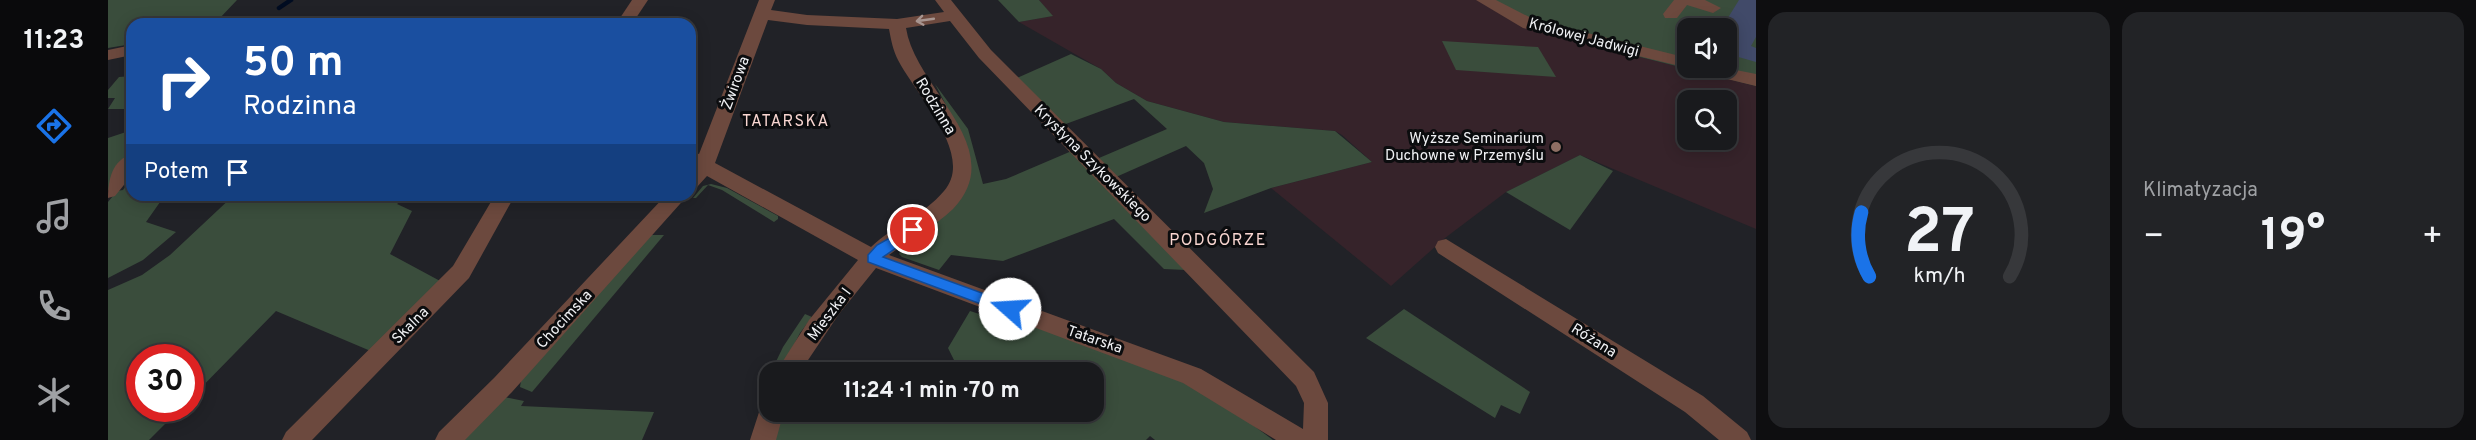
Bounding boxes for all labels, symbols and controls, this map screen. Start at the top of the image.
one-way arrow [916,14,936,25]
street label: Królowej Jadwigi [1526,15,1641,62]
map controls [1677,18,1737,150]
button: sound [1677,18,1737,78]
text: 11:23 [24,24,84,58]
text: 50 m [243,38,344,91]
icon: right [144,42,222,120]
street label: Żwirowa [717,54,755,113]
street label: Rodzinna [910,75,959,139]
text: Rodzinna [243,90,357,124]
button: search [1677,90,1737,150]
street label: Krystyna Szykowskiego [1029,101,1155,227]
icon: directions [33,105,75,147]
district label: TATARSKA [742,112,830,132]
place label: Wyższe Seminarium Duchowne w Przemyślu [1385,130,1544,166]
marker: Wyższe Seminarium Duchowne w Przemyślu [1549,140,1563,154]
icon: arrive [221,156,254,189]
text: Potem [144,159,209,186]
text: Klimatyzacja [2143,178,2258,204]
icon: music [33,195,75,237]
text: 27 [1903,196,1975,275]
pin [887,204,938,255]
text: 19° [2261,209,2325,266]
icon: arrive [896,213,929,246]
text: − [2143,217,2164,259]
text: + [2422,217,2443,259]
district label: PODGÓRZE [1169,229,1267,251]
text: km/h [1913,263,1965,290]
position arrow [978,277,1042,341]
icon: phone [33,285,75,327]
street label: Mieszka I [804,285,856,345]
street label: Chocimska [533,287,597,353]
street label: Skalna [388,303,434,349]
street label: Różana [1567,320,1619,363]
street label: Tatarska [1064,322,1125,359]
speed limit sign: 30 [126,344,204,422]
icon: climate [33,374,75,416]
text: 11:24 · 1 min · 70 m [843,378,1020,405]

